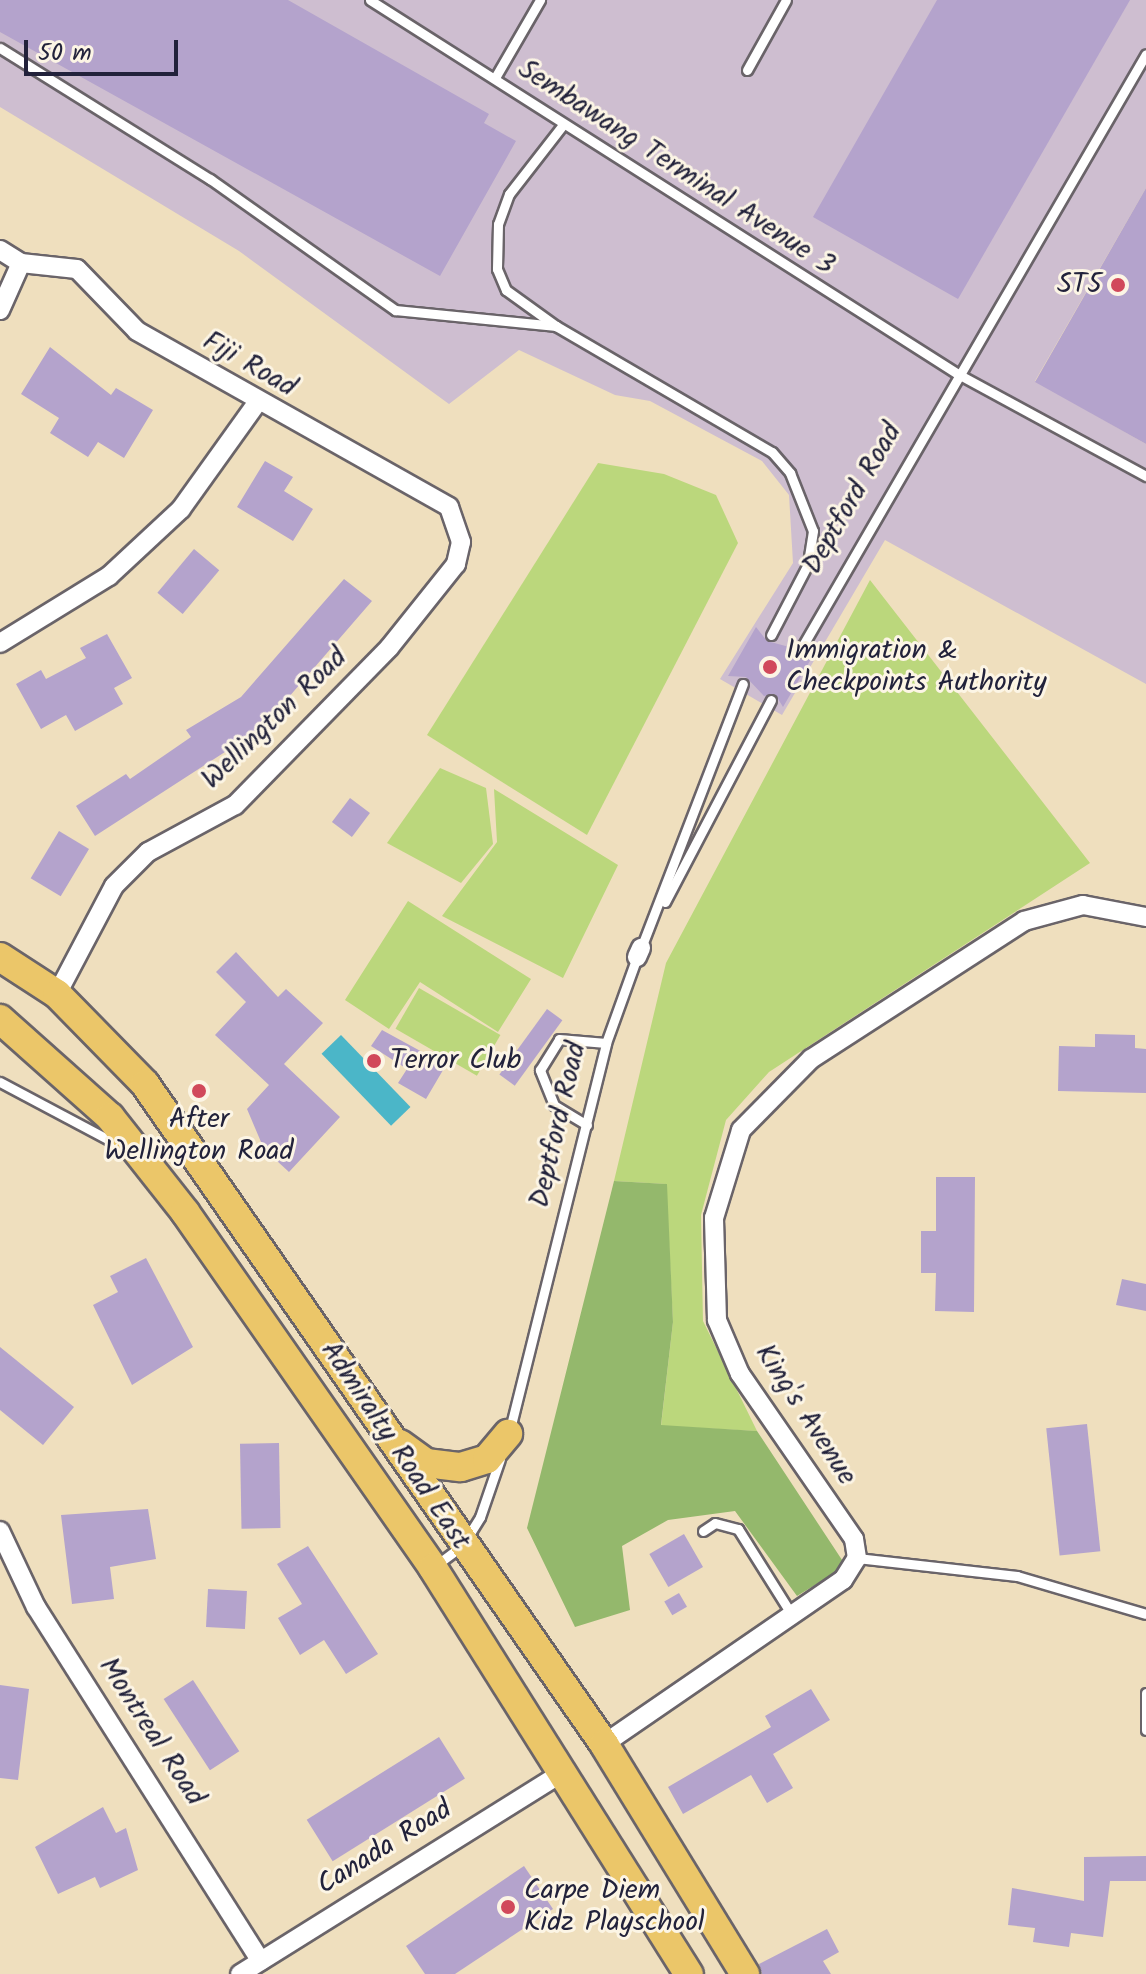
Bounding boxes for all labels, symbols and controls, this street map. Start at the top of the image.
scale bar [28,24,182,74]
text: 50 m [38,34,92,73]
street label: Sembawang Terminal Avenue 3 [511,53,841,283]
place label: ST5 [1057,268,1102,302]
marker: ST5 [1109,276,1127,294]
street label: Fiji Road [196,325,302,405]
street label: Deptford Road [796,418,910,580]
place label: Immigration & Checkpoints Authority [786,634,1047,700]
street label: Wellington Road [195,641,355,797]
marker: Immigration & Checkpoints Authority [761,658,779,676]
street label: Deptford Road [524,1039,594,1211]
place label: Terror Club [390,1044,521,1078]
marker: Terror Club [365,1052,383,1070]
marker: After Wellington Road [190,1082,208,1100]
place label: After Wellington Road [105,1103,293,1169]
street label: Admiralty Road East [313,1335,477,1557]
street label: King's Avenue [747,1338,863,1492]
street label: Montreal Road [91,1652,211,1812]
street label: Canada Road [311,1793,459,1903]
place label: Carpe Diem Kidz Playschool [524,1874,705,1940]
marker: Carpe Diem Kidz Playschool [499,1898,517,1916]

